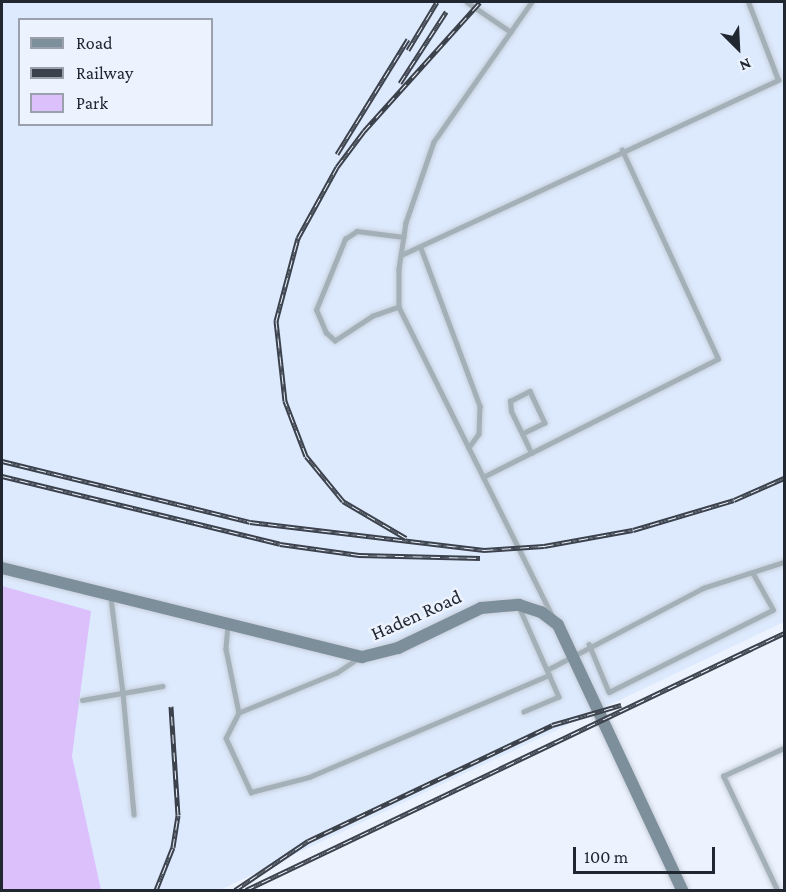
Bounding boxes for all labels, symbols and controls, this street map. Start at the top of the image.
legend [18,18,213,126]
north arrow [708,18,768,78]
text: Road [76,33,113,53]
text: N [737,55,754,75]
text: Railway [76,63,133,83]
text: Park [76,93,108,113]
street label: Haden Road [367,584,465,646]
scale bar [576,835,718,873]
text: 100 m [584,847,628,867]

